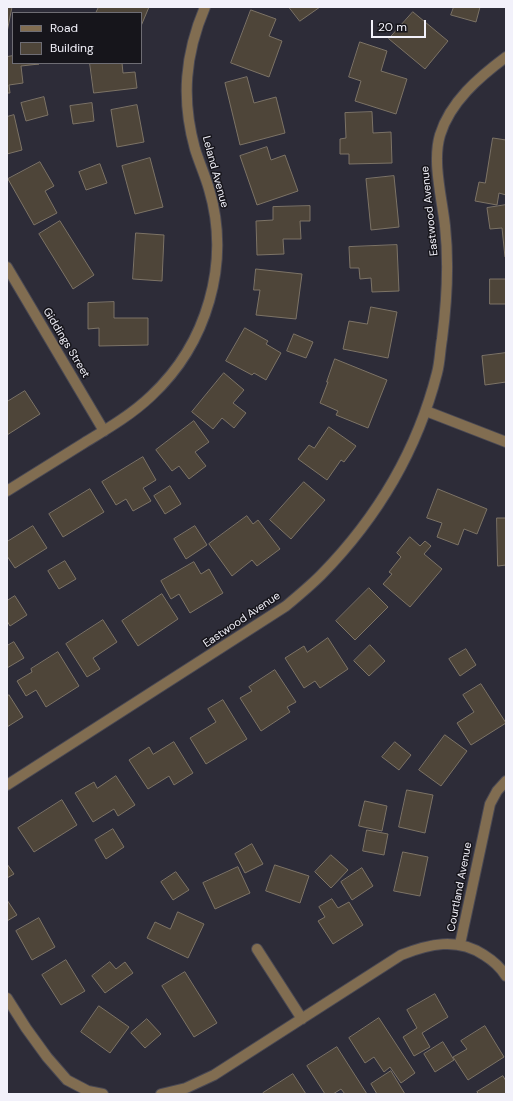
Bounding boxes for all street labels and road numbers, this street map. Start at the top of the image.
street label: Leland Avenue [199,135,231,209]
street label: Eastwood Avenue [419,165,441,257]
street label: Giddings Street [40,306,92,380]
street label: Eastwood Avenue [201,589,283,651]
street label: Courtland Avenue [445,841,475,933]

